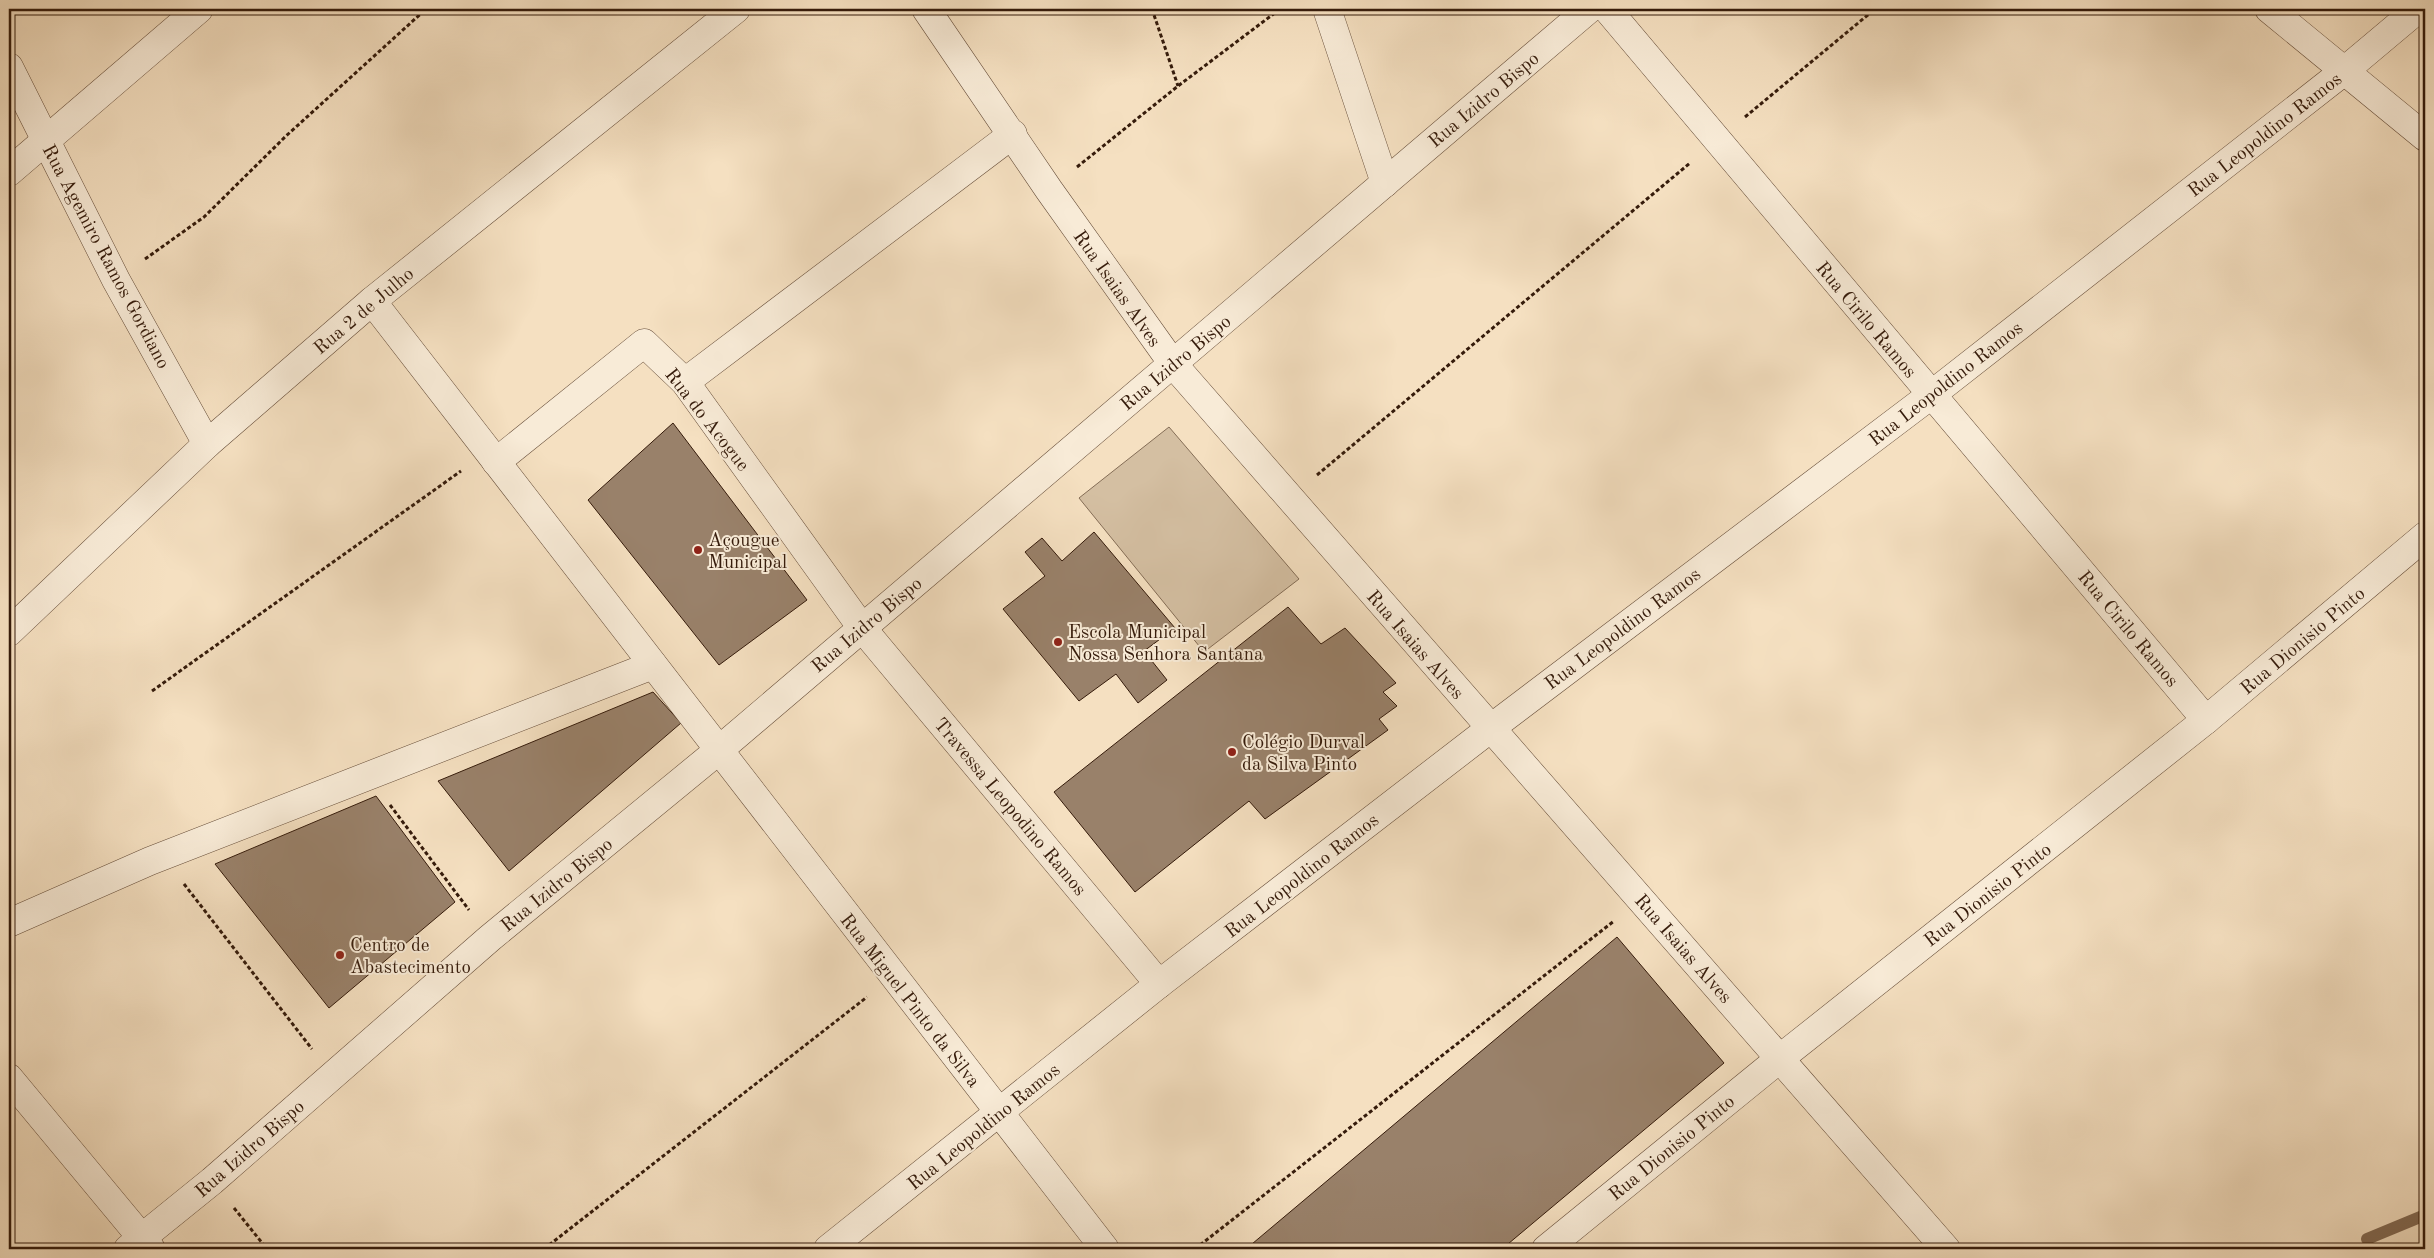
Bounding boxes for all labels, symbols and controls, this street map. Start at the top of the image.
street label: Rua Izidro Bispo [1426,49,1543,152]
street label: Rua Leopoldino Ramos [2185,70,2346,202]
street label: Rua Agemiro Ramos Gordiano [38,142,172,372]
street label: Rua Isaias Alves [1069,228,1163,351]
street label: Rua Cirilo Ramos [1811,259,1919,382]
street label: Rua 2 de Julho [311,265,418,359]
street label: Rua Izidro Bispo [1118,312,1235,415]
street label: Rua Leopoldino Ramos [1866,319,2027,451]
street label: Rua do Acogue [660,366,752,475]
place label: Açougue Municipal [708,532,787,573]
marker: Açougue Municipal [692,544,704,556]
street label: Rua Leopoldino Ramos [1542,565,1705,695]
street label: Rua Cirilo Ramos [2073,568,2181,691]
street label: Rua Izidro Bispo [809,574,926,677]
street label: Rua Dionisio Pinto [2238,585,2369,699]
street label: Rua Isaias Alves [1362,588,1466,704]
place label: Escola Municipal Nossa Senhora Santana [1068,624,1264,665]
marker: Escola Municipal Nossa Senhora Santana [1052,636,1064,648]
street label: Travessa Leopodino Ramos [929,715,1089,900]
place label: Colégio Durval da Silva Pinto [1242,734,1365,775]
marker: Colégio Durval da Silva Pinto [1226,746,1238,758]
street label: Rua Leopoldino Ramos [1222,811,1383,943]
street label: Rua Izidro Bispo [498,835,617,937]
street label: Rua Dionisio Pinto [1921,841,2056,951]
street label: Rua Isaias Alves [1630,892,1734,1008]
street label: Rua Miguel Pinto da Silva [836,911,983,1092]
place label: Centro de Abastecimento [350,937,471,978]
marker: Centro de Abastecimento [334,949,346,961]
street label: Rua Leopoldino Ramos [905,1061,1064,1195]
street label: Rua Dionisio Pinto [1606,1093,1739,1205]
street label: Rua Izidro Bispo [192,1098,309,1202]

